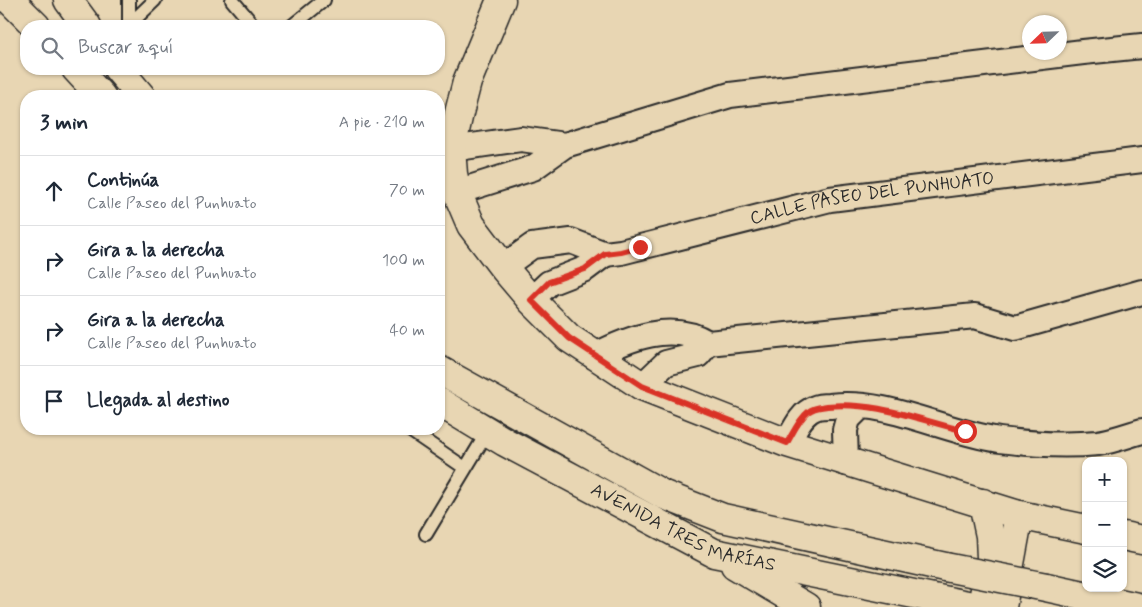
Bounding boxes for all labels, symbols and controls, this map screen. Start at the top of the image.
north arrow [1022,15,1067,60]
search box [20,20,445,75]
icon: search [38,34,66,62]
text: Buscar aquí [78,35,173,60]
text: 3 min [40,109,88,137]
text: A pie · 210 m [339,112,425,133]
street label: CALLE PASEO DEL PUNHUATO [748,167,996,231]
text: Continúa [87,168,159,193]
icon: ahead [40,177,68,205]
text: 70 m [389,180,425,201]
text: Calle Paseo del Punhuato [87,193,257,214]
route end [629,236,652,259]
text: Gira a la derecha [87,238,225,263]
icon: right [40,247,68,275]
text: 100 m [382,250,425,271]
text: Calle Paseo del Punhuato [87,263,257,284]
text: Gira a la derecha [87,308,225,333]
icon: right [40,317,68,345]
text: 40 m [389,320,425,341]
text: Calle Paseo del Punhuato [87,333,257,354]
icon: arrive [40,387,68,415]
text: Llegada al destino [87,388,229,413]
route start [954,420,977,443]
map controls [1082,457,1127,592]
button: + [1082,457,1127,502]
street label: AVENIDA TRES MARÍAS [586,478,778,577]
button: − [1082,502,1127,547]
button: layers [1082,547,1127,592]

